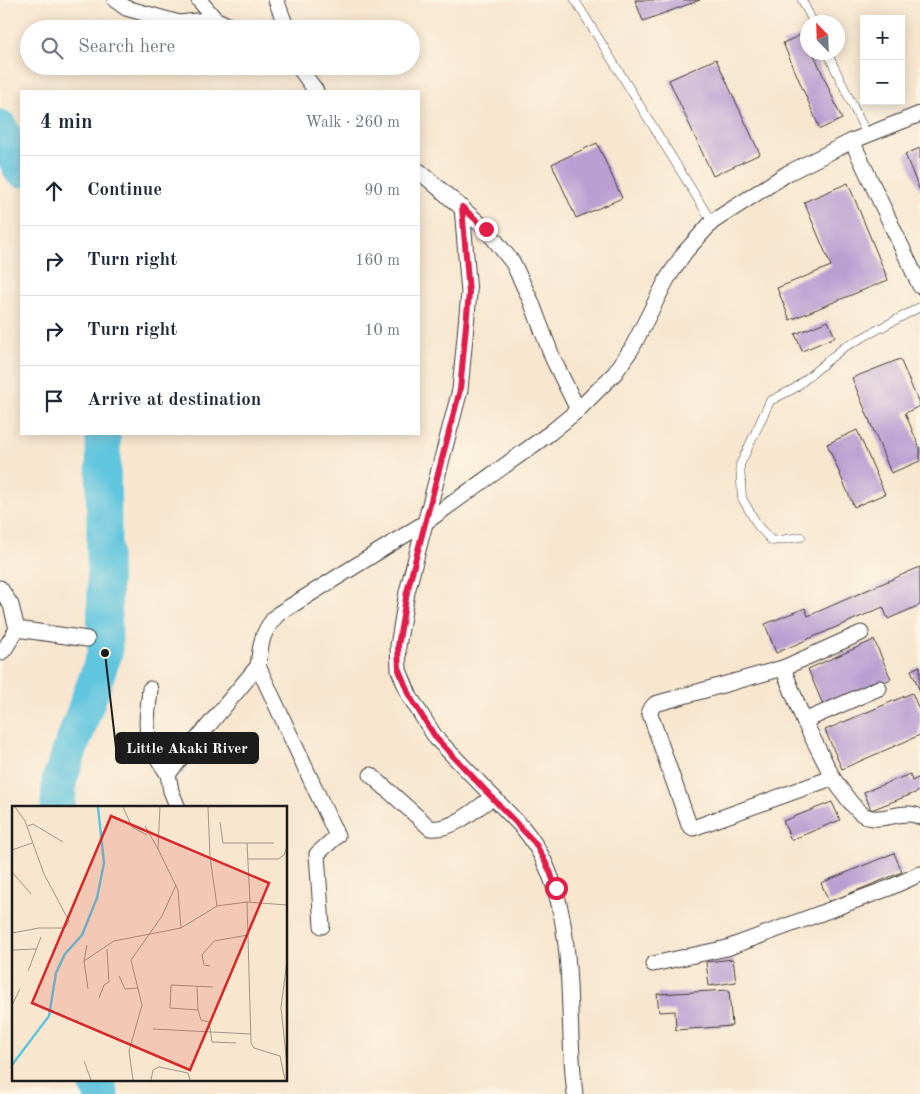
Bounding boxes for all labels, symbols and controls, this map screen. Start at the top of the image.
north arrow [800,15,845,60]
map controls [860,15,905,105]
button: + [860,15,905,60]
search box [20,20,420,75]
icon: search [38,34,66,62]
text: Search here [78,38,175,57]
button: − [860,60,905,105]
text: 4 min [40,112,93,133]
text: Walk · 260 m [305,115,400,131]
icon: ahead [40,177,68,205]
text: Continue [87,181,162,200]
text: 90 m [364,183,400,199]
route end [475,218,498,241]
icon: right [40,247,68,275]
text: Turn right [87,251,177,270]
text: 160 m [355,253,400,269]
icon: right [40,317,68,345]
text: Turn right [87,321,177,340]
text: 10 m [364,323,400,339]
icon: arrive [40,387,68,415]
text: Arrive at destination [87,391,261,410]
callout: Little Akaki River [116,733,258,763]
text: Little Akaki River [126,742,248,757]
inset map [12,806,288,1082]
route start [545,877,568,900]

